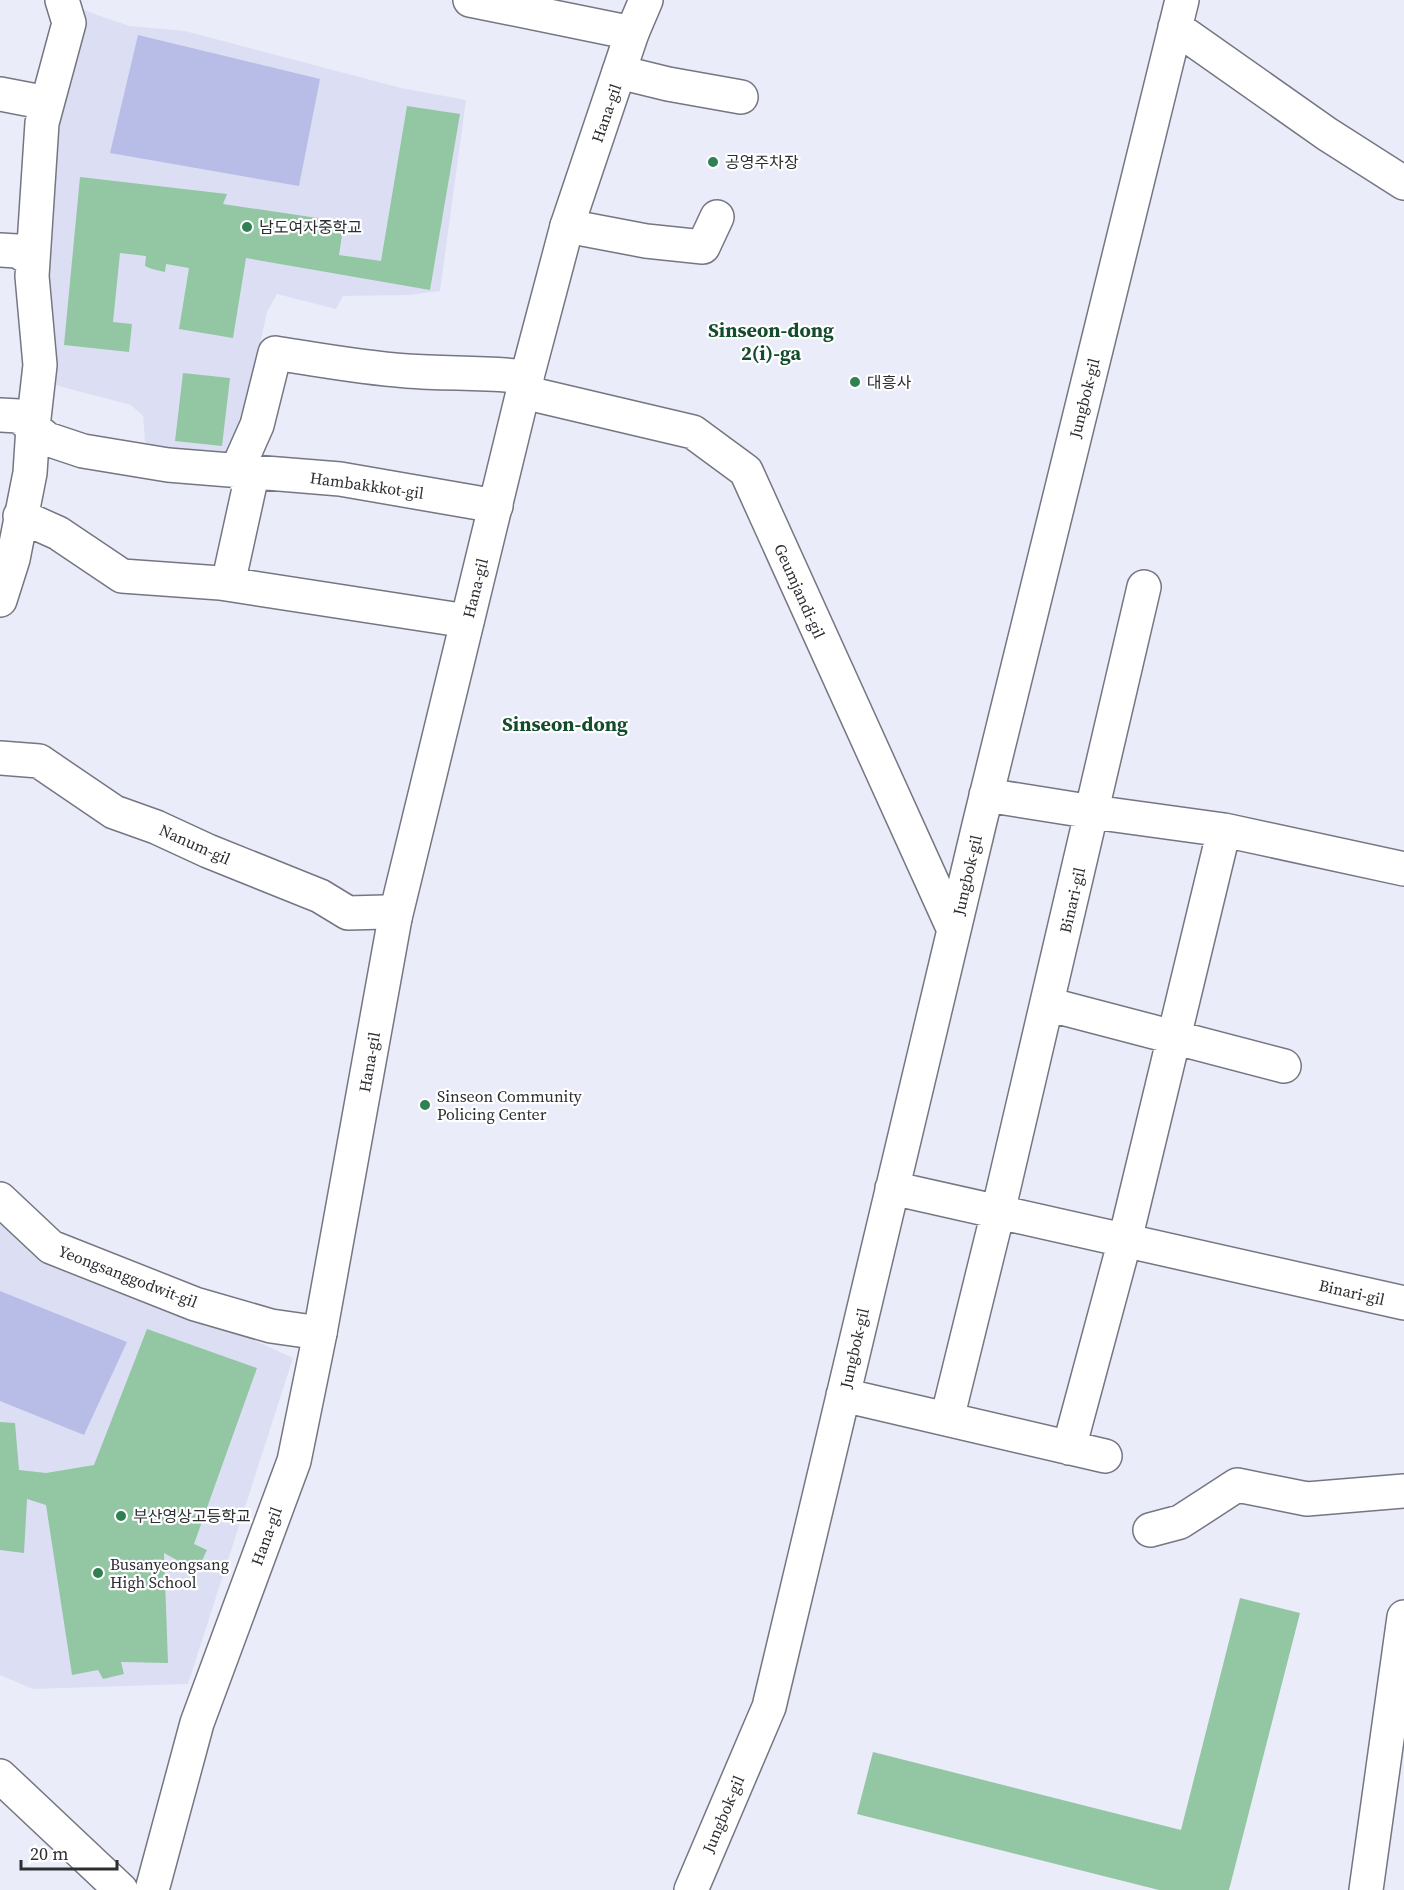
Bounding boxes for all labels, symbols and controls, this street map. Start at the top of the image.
street label: Hana-gil [586,80,626,145]
place label: 공영주차장 [725,151,799,173]
marker: 공영주차장 [706,155,720,169]
place label: 남도여자중학교 [259,216,362,238]
marker: 남도여자중학교 [240,220,254,234]
district label: Sinseon-dong 2(i)-ga [708,316,834,367]
street label: Jungbok-gil [1063,355,1105,441]
place label: 대흥사 [867,371,911,393]
marker: 대흥사 [848,375,862,389]
street label: Hambakkkot-gil [309,466,426,504]
street label: Geumjandi-gil [769,540,831,642]
street label: Hana-gil [457,556,493,620]
district label: Sinseon-dong [502,710,628,738]
street label: Nanum-gil [156,819,234,870]
street label: Jungbok-gil [947,832,987,918]
street label: Binari-gil [1054,865,1090,935]
street label: Hana-gil [353,1030,385,1094]
place label: Sinseon Community Policing Center [437,1085,583,1125]
marker: Sinseon Community Policing Center [418,1098,432,1112]
street label: Yeongsanggodwit-gil [55,1239,201,1313]
street label: Binari-gil [1317,1274,1387,1310]
street label: Jungbok-gil [834,1305,874,1391]
street label: Hana-gil [245,1503,287,1568]
place label: 부산영상고등학교 [133,1505,251,1527]
marker: 부산영상고등학교 [114,1509,128,1523]
place label: Busanyeongsang High School [110,1553,229,1593]
marker: Busanyeongsang High School [91,1566,105,1580]
street label: Jungbok-gil [697,1772,749,1857]
scale bar [21,1833,117,1871]
text: 20 m [30,1841,68,1866]

